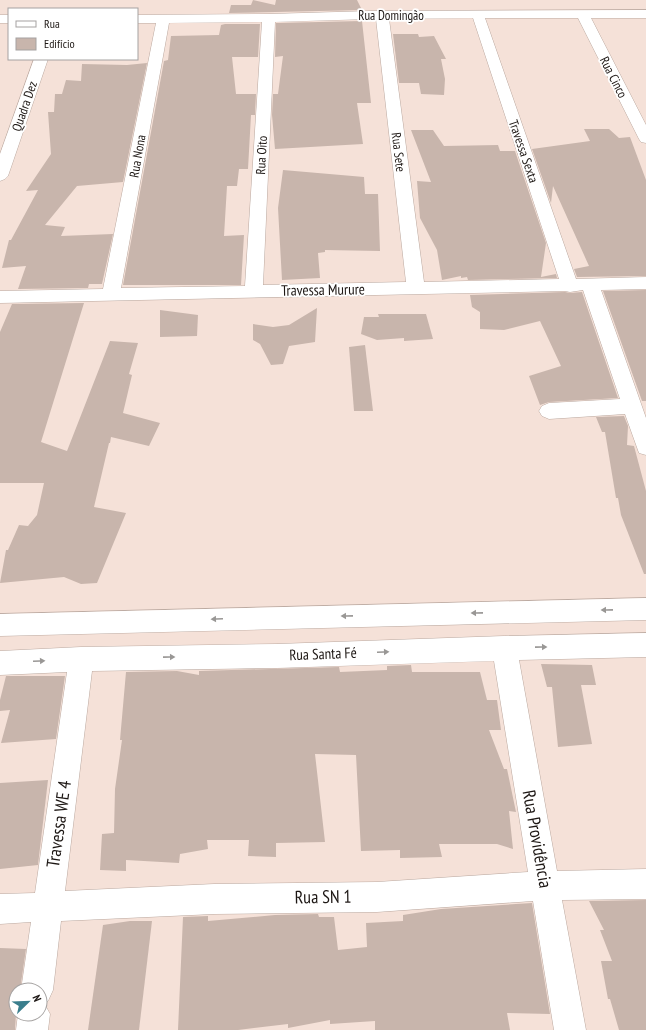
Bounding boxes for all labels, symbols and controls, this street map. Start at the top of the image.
street label: Rua Domingão [358,7,424,24]
legend [8,8,138,60]
text: Rua [44,16,60,31]
text: Edifício [44,36,75,51]
street label: Rua Cinco [596,54,631,101]
street label: Quadra Dez [8,79,41,133]
street label: Travessa Sexta [505,117,542,185]
street label: Rua Sete [388,131,409,173]
street label: Rua Nona [125,133,150,179]
street label: Rua Oito [252,135,271,175]
street label: Travessa Murure [281,279,365,300]
one-way arrow [601,606,613,613]
one-way arrow [471,609,483,616]
one-way arrow [340,613,353,619]
one-way arrow [210,616,223,622]
street label: Rua Santa Fé [289,643,357,664]
one-way arrow [535,644,547,651]
one-way arrow [377,649,390,655]
one-way arrow [163,654,176,660]
one-way arrow [33,658,45,665]
street label: Travessa WE 4 [41,779,76,869]
street label: Rua Providência [518,788,557,890]
street label: Rua SN 1 [294,885,352,908]
north arrow [8,982,48,1022]
text: N [30,993,45,1004]

